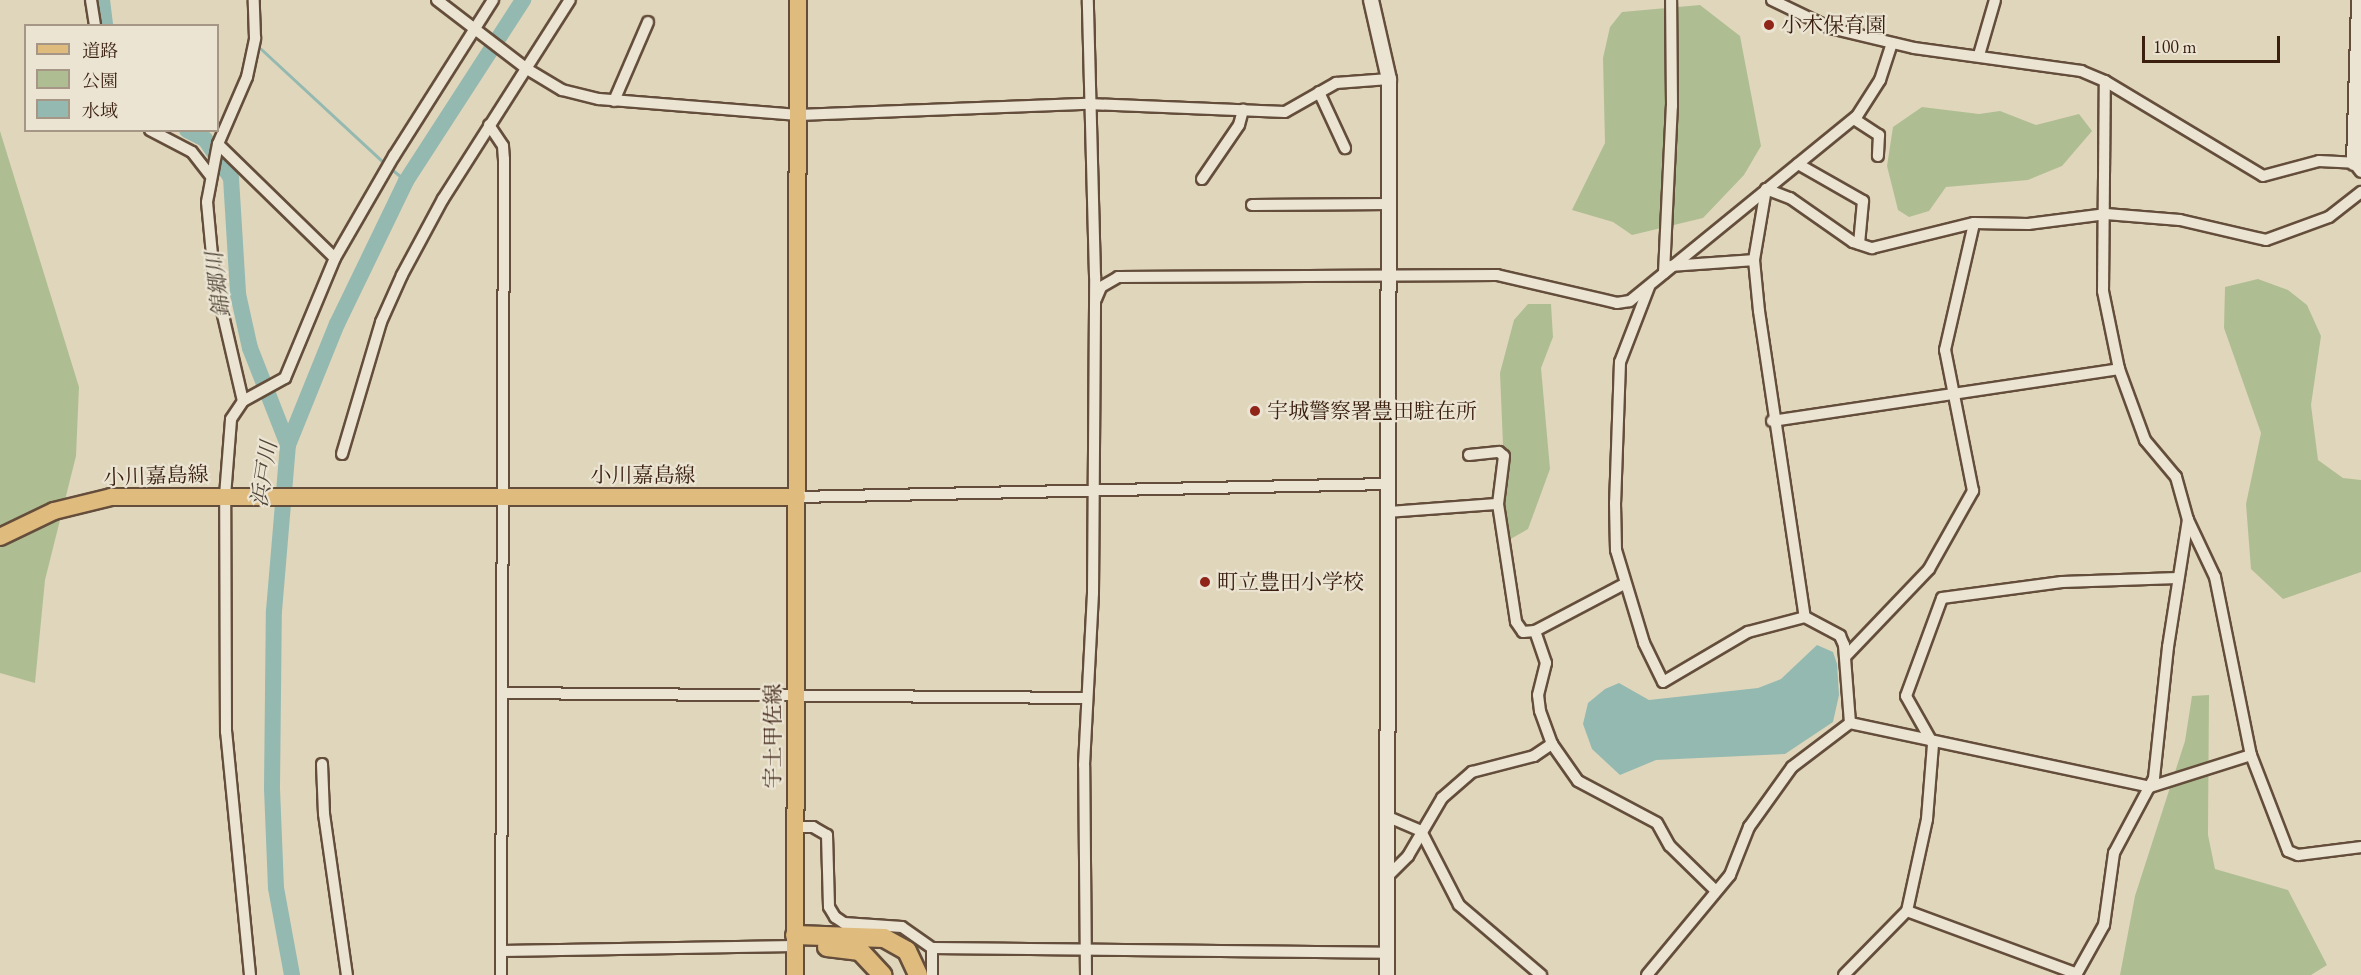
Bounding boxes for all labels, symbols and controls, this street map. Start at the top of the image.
place label: 小木保育園 [1781,12,1886,38]
marker: 小木保育園 [1762,18,1776,32]
legend [24,24,219,132]
scale bar [2145,24,2283,62]
text: 100 m [2153,35,2197,58]
text: 道路 [82,39,118,62]
text: 公園 [82,69,118,92]
text: 水域 [82,99,118,122]
water label: 錦郷川 [201,251,235,319]
place label: 宇城警察署豊田駐在所 [1267,398,1477,424]
marker: 宇城警察署豊田駐在所 [1248,404,1262,418]
water label: 浜戸川 [246,439,282,509]
street label: 小川嘉島線 [103,462,209,490]
street label: 小川嘉島線 [591,462,695,488]
place label: 町立豊田小学校 [1217,569,1364,595]
marker: 町立豊田小学校 [1198,575,1212,589]
street label: 宇土甲佐線 [760,684,786,788]

